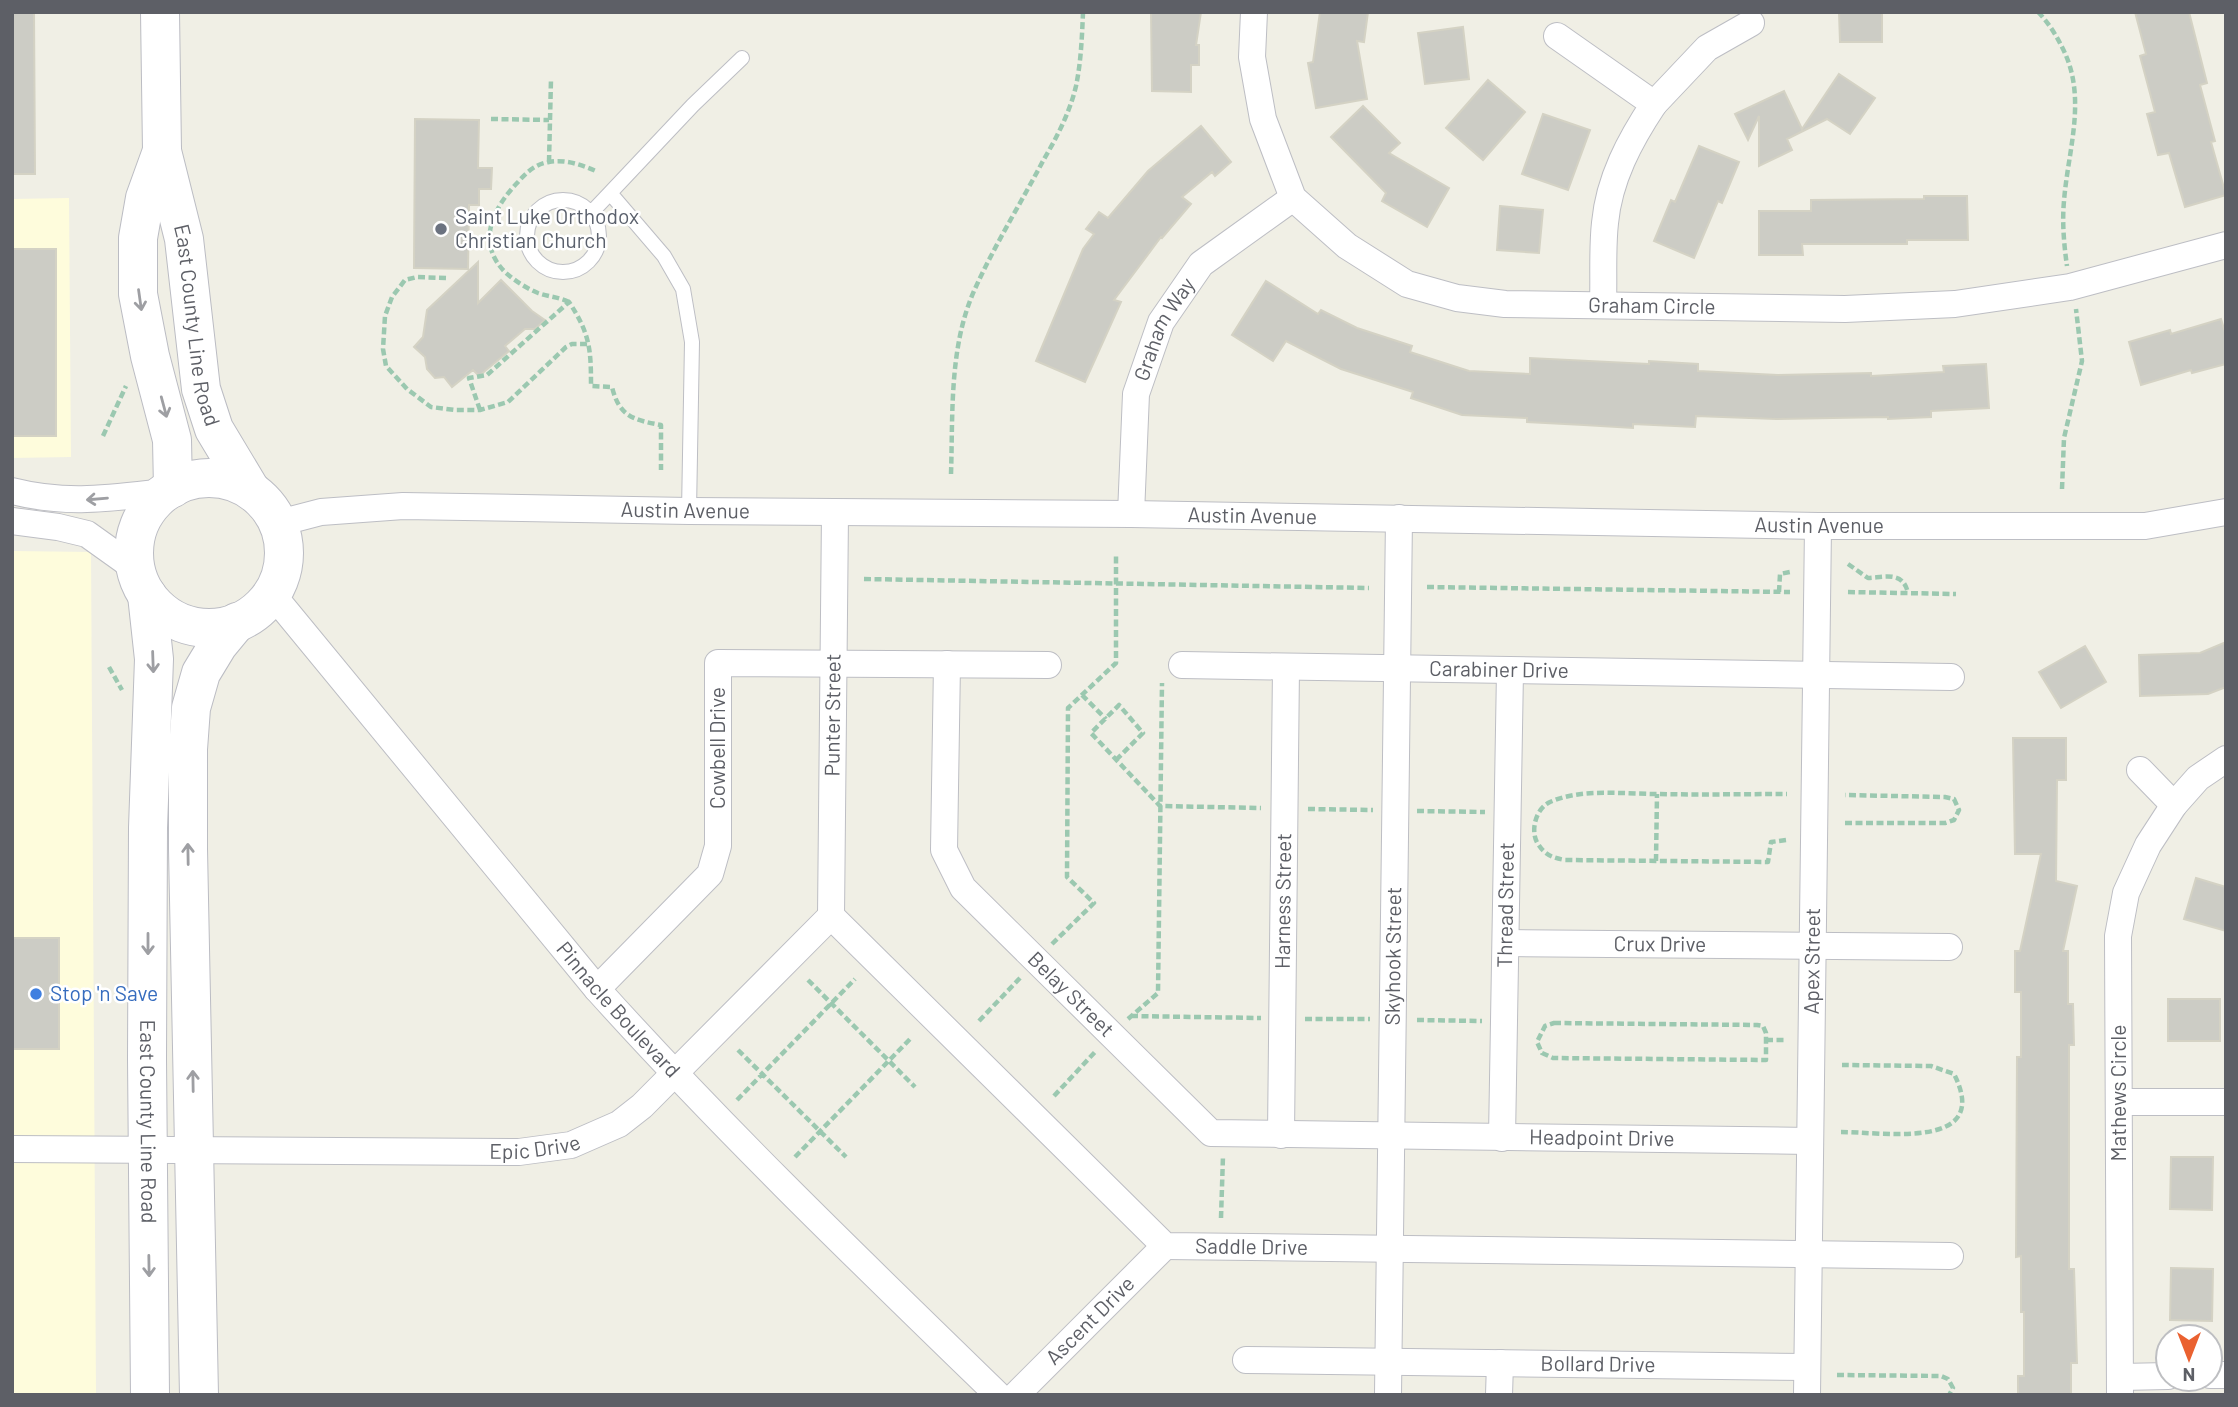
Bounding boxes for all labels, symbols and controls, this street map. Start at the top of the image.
place label: Saint Luke Orthodox Christian Church [455,203,639,252]
street label: East County Line Road [170,221,226,429]
marker: Saint Luke Orthodox Christian Church [433,221,449,237]
street label: Graham Way [1128,272,1199,384]
one-way arrow [134,288,147,310]
street label: Graham Circle [1588,291,1716,318]
one-way arrow [158,396,171,418]
one-way arrow [86,493,109,506]
street label: Austin Avenue [620,496,750,522]
street label: Austin Avenue [1187,501,1317,528]
street label: Austin Avenue [1754,511,1884,537]
one-way arrow [147,650,160,673]
street label: Punter Street [818,653,845,777]
street label: Carabiner Drive [1429,655,1569,682]
street label: Cowbell Drive [704,687,729,809]
street label: Harness Street [1269,833,1295,969]
street label: Thread Street [1491,842,1518,968]
one-way arrow [181,843,195,866]
street label: Skyhook Street [1379,887,1405,1026]
street label: Apex Street [1798,908,1824,1015]
street label: Crux Drive [1614,930,1706,956]
one-way arrow [141,932,155,955]
street label: Pinnacle Boulevard [552,936,686,1082]
street label: Belay Street [1024,945,1120,1041]
place label: Stop 'n Save [50,980,158,1005]
marker: Stop 'n Save [28,986,44,1002]
street label: East County Line Road [136,1019,162,1224]
street label: Mathews Circle [2105,1025,2130,1161]
one-way arrow [187,1070,200,1093]
street label: Headpoint Drive [1529,1123,1675,1150]
street label: Epic Drive [489,1128,584,1163]
street label: Saddle Drive [1195,1232,1308,1259]
one-way arrow [142,1255,156,1278]
street label: Ascent Drive [1040,1270,1139,1369]
north arrow [2154,1323,2224,1393]
street label: Bollard Drive [1540,1350,1656,1376]
text: N [2183,1364,2195,1387]

